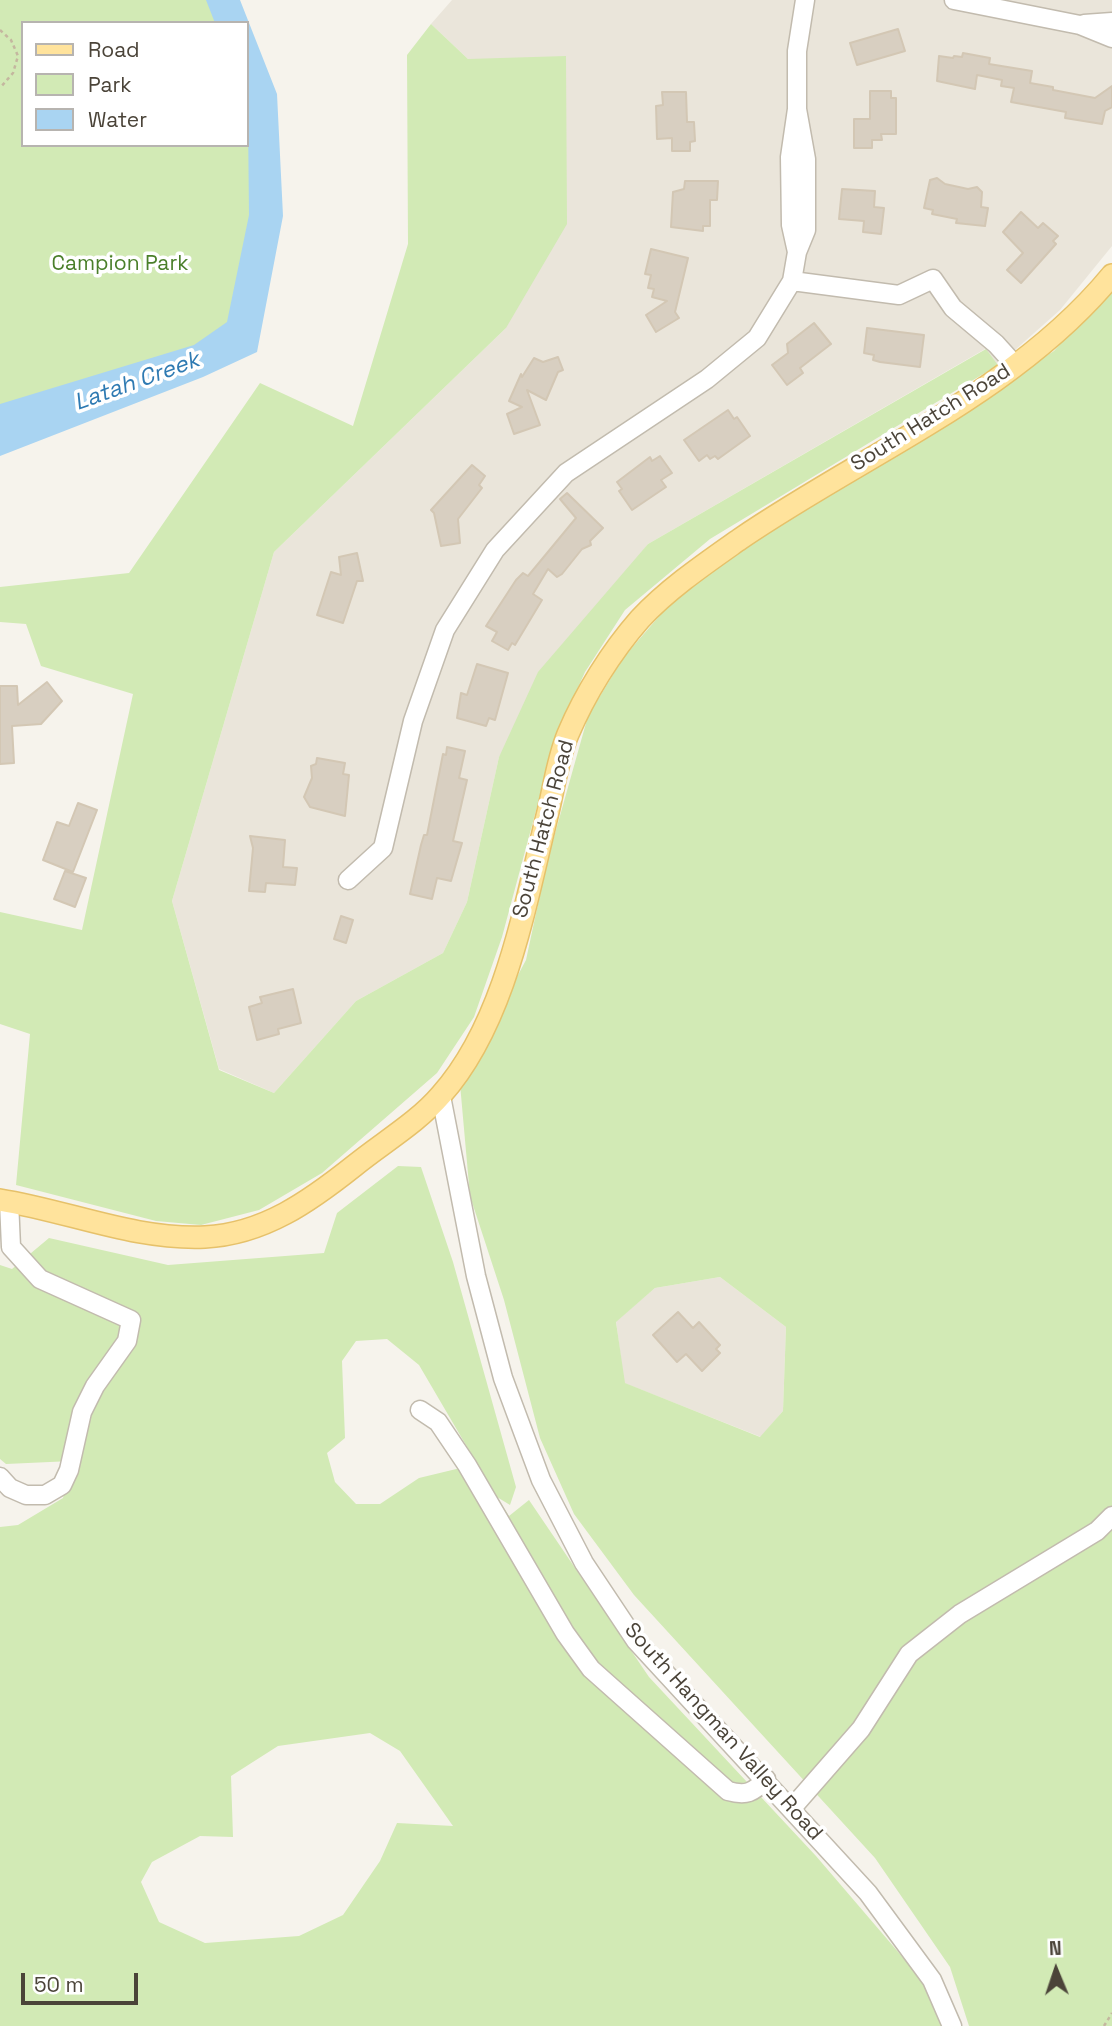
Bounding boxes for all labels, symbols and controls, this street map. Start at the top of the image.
legend [21,21,248,147]
text: Road [88,36,140,63]
text: Park [88,71,132,98]
text: Water [88,106,147,133]
park label: Campion Park [51,251,189,277]
water label: Latah Creek [71,347,203,417]
street label: South Hatch Road [847,359,1015,477]
street label: South Hatch Road [508,737,580,921]
street label: South Hangman Valley Road [619,1618,827,1846]
north arrow [1021,1935,1091,2005]
text: N [1048,1936,1062,1961]
scale bar [24,1960,142,2004]
text: 50 m [34,1971,84,1998]

